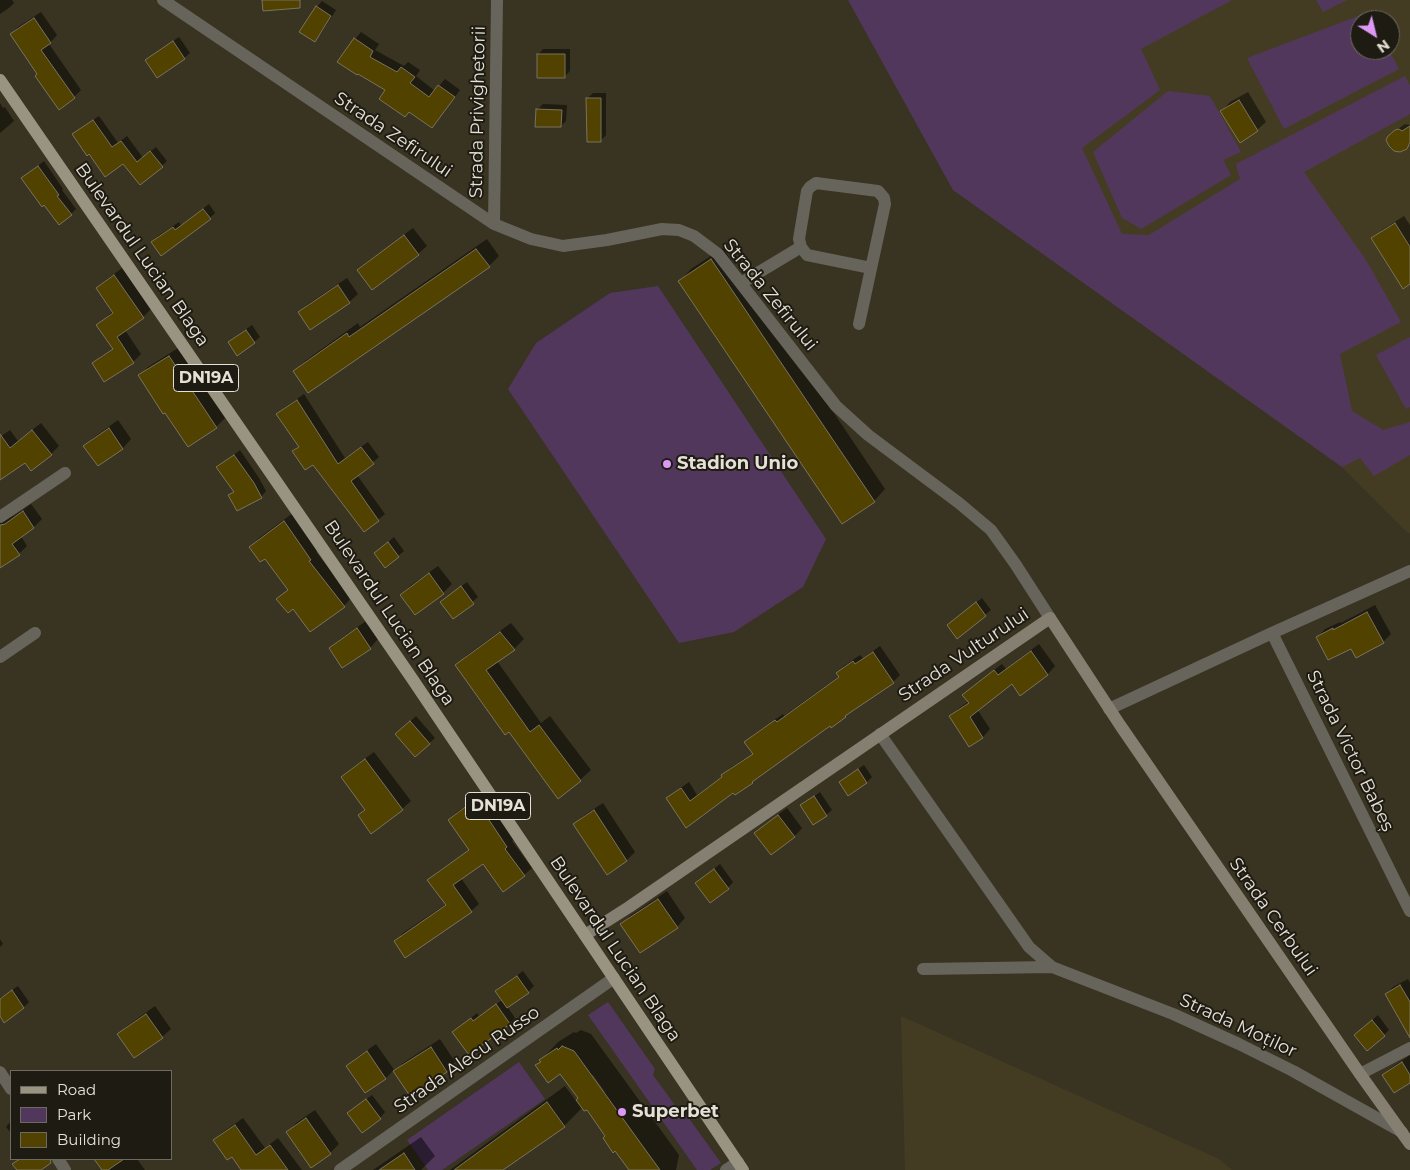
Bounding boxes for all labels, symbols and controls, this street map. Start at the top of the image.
north arrow [1350,10,1400,60]
street label: Strada Privighetorii [466,26,490,198]
text: N [1373,36,1393,57]
street label: Strada Zefirului [330,88,456,182]
street label: Bulevardul Lucian Blaga [70,159,214,351]
street label: Strada Zefirului [718,235,822,355]
road number: DN19A [174,364,238,392]
place label: Stadion Unio [677,453,798,475]
marker: Stadion Unio [661,458,673,470]
street label: Bulevardul Lucian Blaga [319,516,459,710]
street label: Strada Vulturului [895,603,1033,707]
street label: Strada Victor Babeș [1302,667,1398,835]
road number: DN19A [466,792,530,819]
street label: Bulevardul Lucian Blaga [545,852,685,1046]
street label: Strada Cerbului [1224,854,1322,980]
street label: Strada Moților [1176,989,1300,1063]
street label: Strada Alecu Russo [390,1002,544,1118]
legend [10,1070,172,1160]
text: Road [57,1080,96,1099]
place label: Superbet [632,1101,719,1123]
text: Park [57,1105,91,1124]
marker: Superbet [616,1106,628,1118]
text: Building [57,1130,121,1149]

